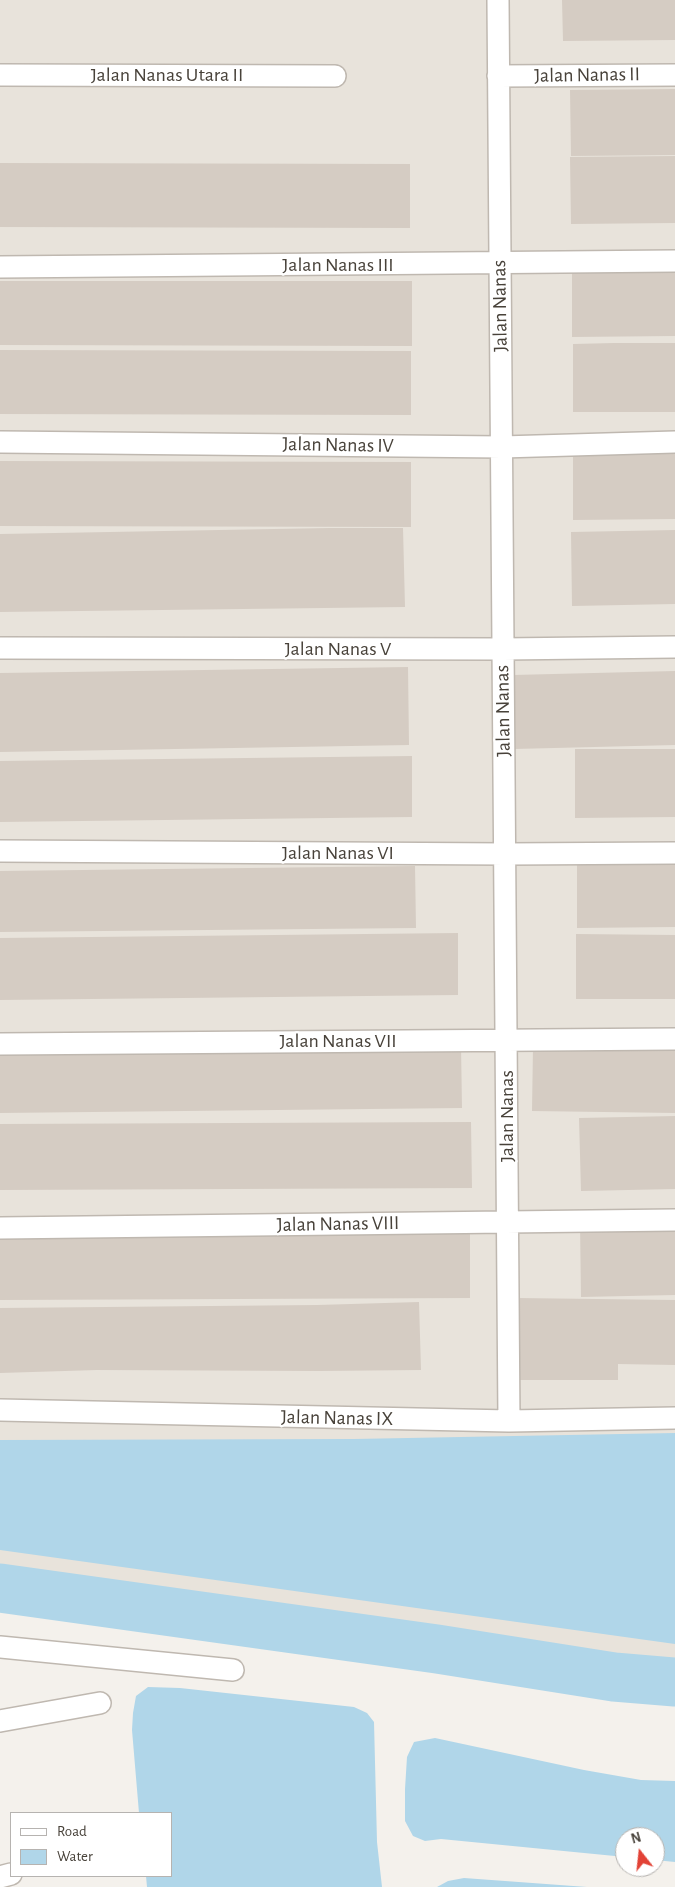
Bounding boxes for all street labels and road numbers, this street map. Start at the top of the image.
street label: Jalan Nanas II [534,62,640,88]
street label: Jalan Nanas Utara II [91,63,243,87]
street label: Jalan Nanas III [282,253,394,277]
street label: Jalan Nanas [487,260,513,352]
street label: Jalan Nanas IV [282,432,394,458]
street label: Jalan Nanas V [285,637,391,661]
street label: Jalan Nanas [490,665,516,757]
street label: Jalan Nanas VI [282,841,394,865]
street label: Jalan Nanas VII [279,1029,397,1053]
street label: Jalan Nanas [495,1070,519,1162]
street label: Jalan Nanas VIII [277,1211,399,1237]
street label: Jalan Nanas IX [281,1405,393,1431]

